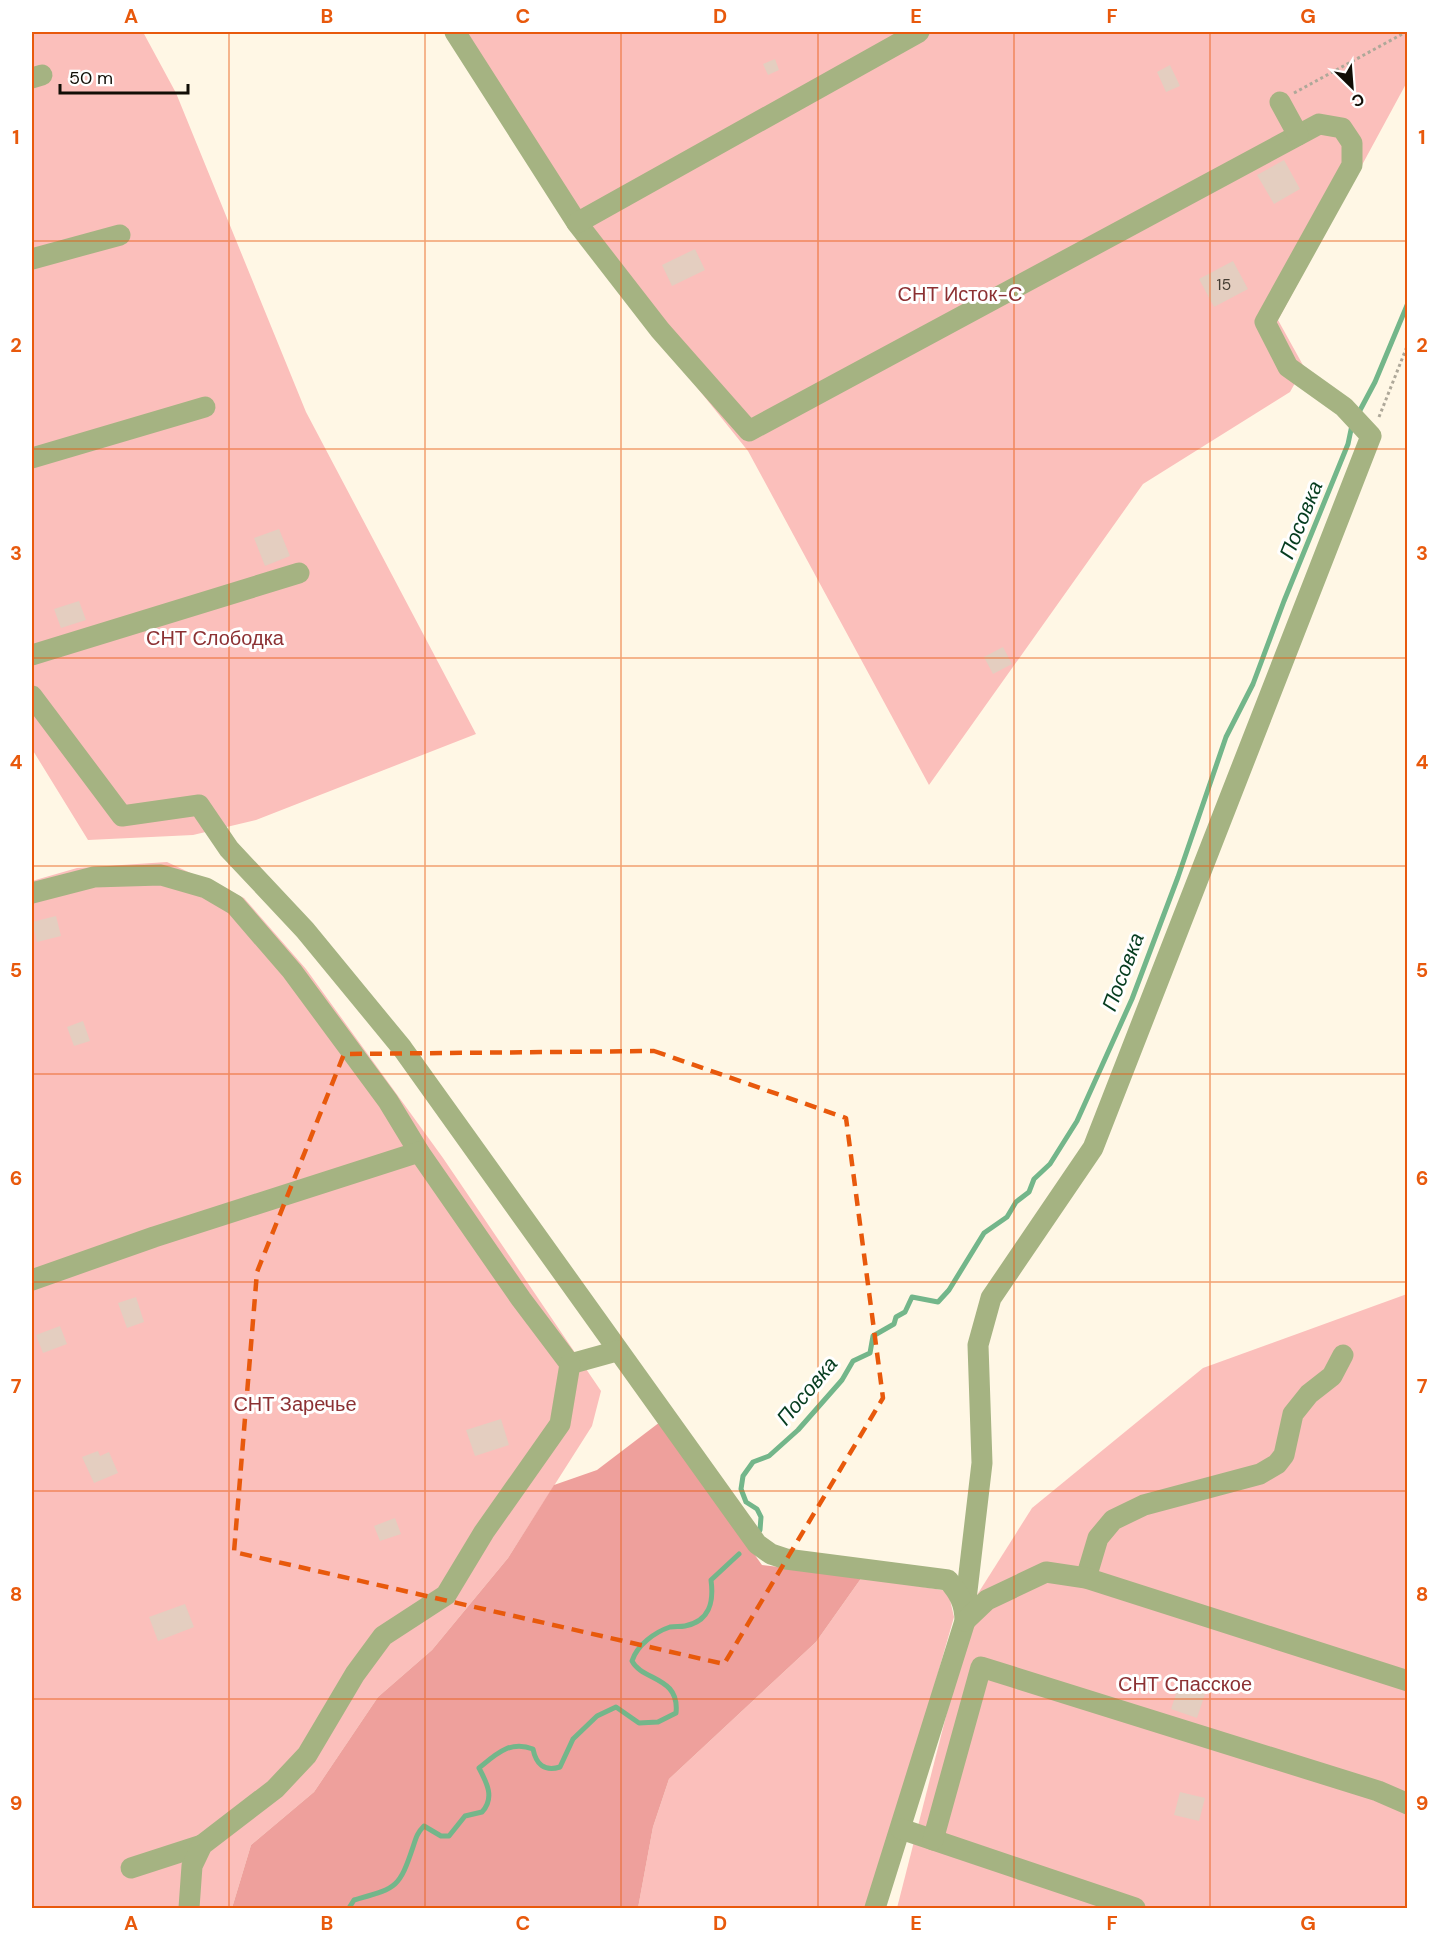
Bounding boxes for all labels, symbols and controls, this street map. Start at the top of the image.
text: A [124,3,138,29]
text: B [321,3,333,29]
text: C [516,3,530,29]
text: D [713,3,727,29]
text: E [910,3,922,29]
text: F [1106,3,1118,29]
text: G [1300,3,1316,29]
scale bar [60,57,188,95]
north arrow [1322,57,1382,117]
text: 50 m [69,66,113,90]
text: С [1348,88,1368,112]
text: 1 [12,124,20,150]
text: 1 [1418,124,1426,150]
house number: 15 [1217,274,1231,295]
park label: СНТ Исток-С [898,281,1022,307]
text: 2 [10,332,22,358]
text: 2 [1416,332,1428,358]
water label: Посовка [1273,477,1329,563]
text: 3 [10,540,22,566]
text: 3 [1416,540,1428,566]
park label: СНТ Слободка [146,625,285,651]
text: 4 [10,749,23,775]
text: 4 [1416,749,1429,775]
water label: Посовка [1095,929,1151,1015]
text: 5 [10,957,22,983]
text: 5 [1416,957,1428,983]
text: 6 [10,1165,22,1191]
text: 6 [1416,1165,1428,1191]
water label: Посовка [770,1351,844,1431]
text: 7 [11,1373,22,1399]
text: 7 [1417,1373,1428,1399]
park label: СНТ Заречье [233,1391,357,1417]
text: 8 [10,1581,22,1607]
text: 8 [1416,1581,1428,1607]
park label: СНТ Спасское [1118,1671,1252,1697]
text: 9 [10,1790,22,1816]
text: 9 [1416,1790,1428,1816]
text: A [124,1910,138,1936]
text: B [321,1910,333,1936]
text: C [516,1910,530,1936]
text: D [713,1910,727,1936]
text: E [910,1910,922,1936]
text: F [1106,1910,1118,1936]
text: G [1300,1910,1316,1936]

